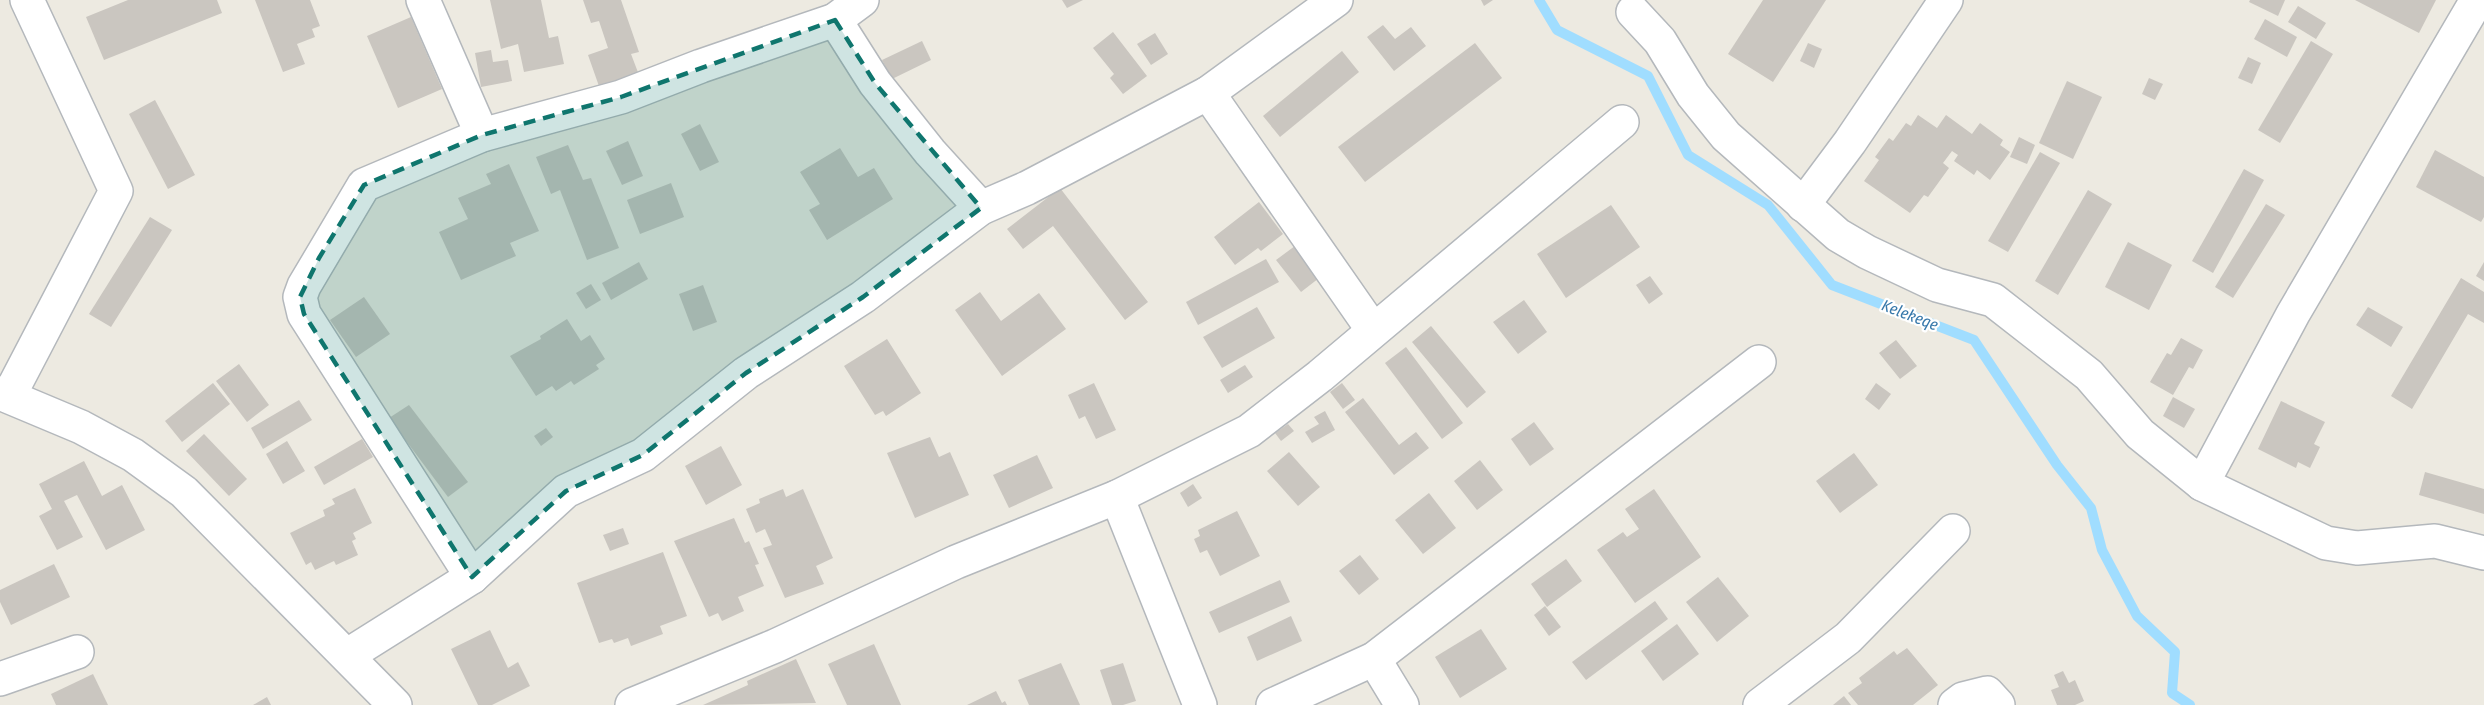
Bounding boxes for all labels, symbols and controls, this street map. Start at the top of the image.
water label: Kelekeqe [1879,296,1941,335]

